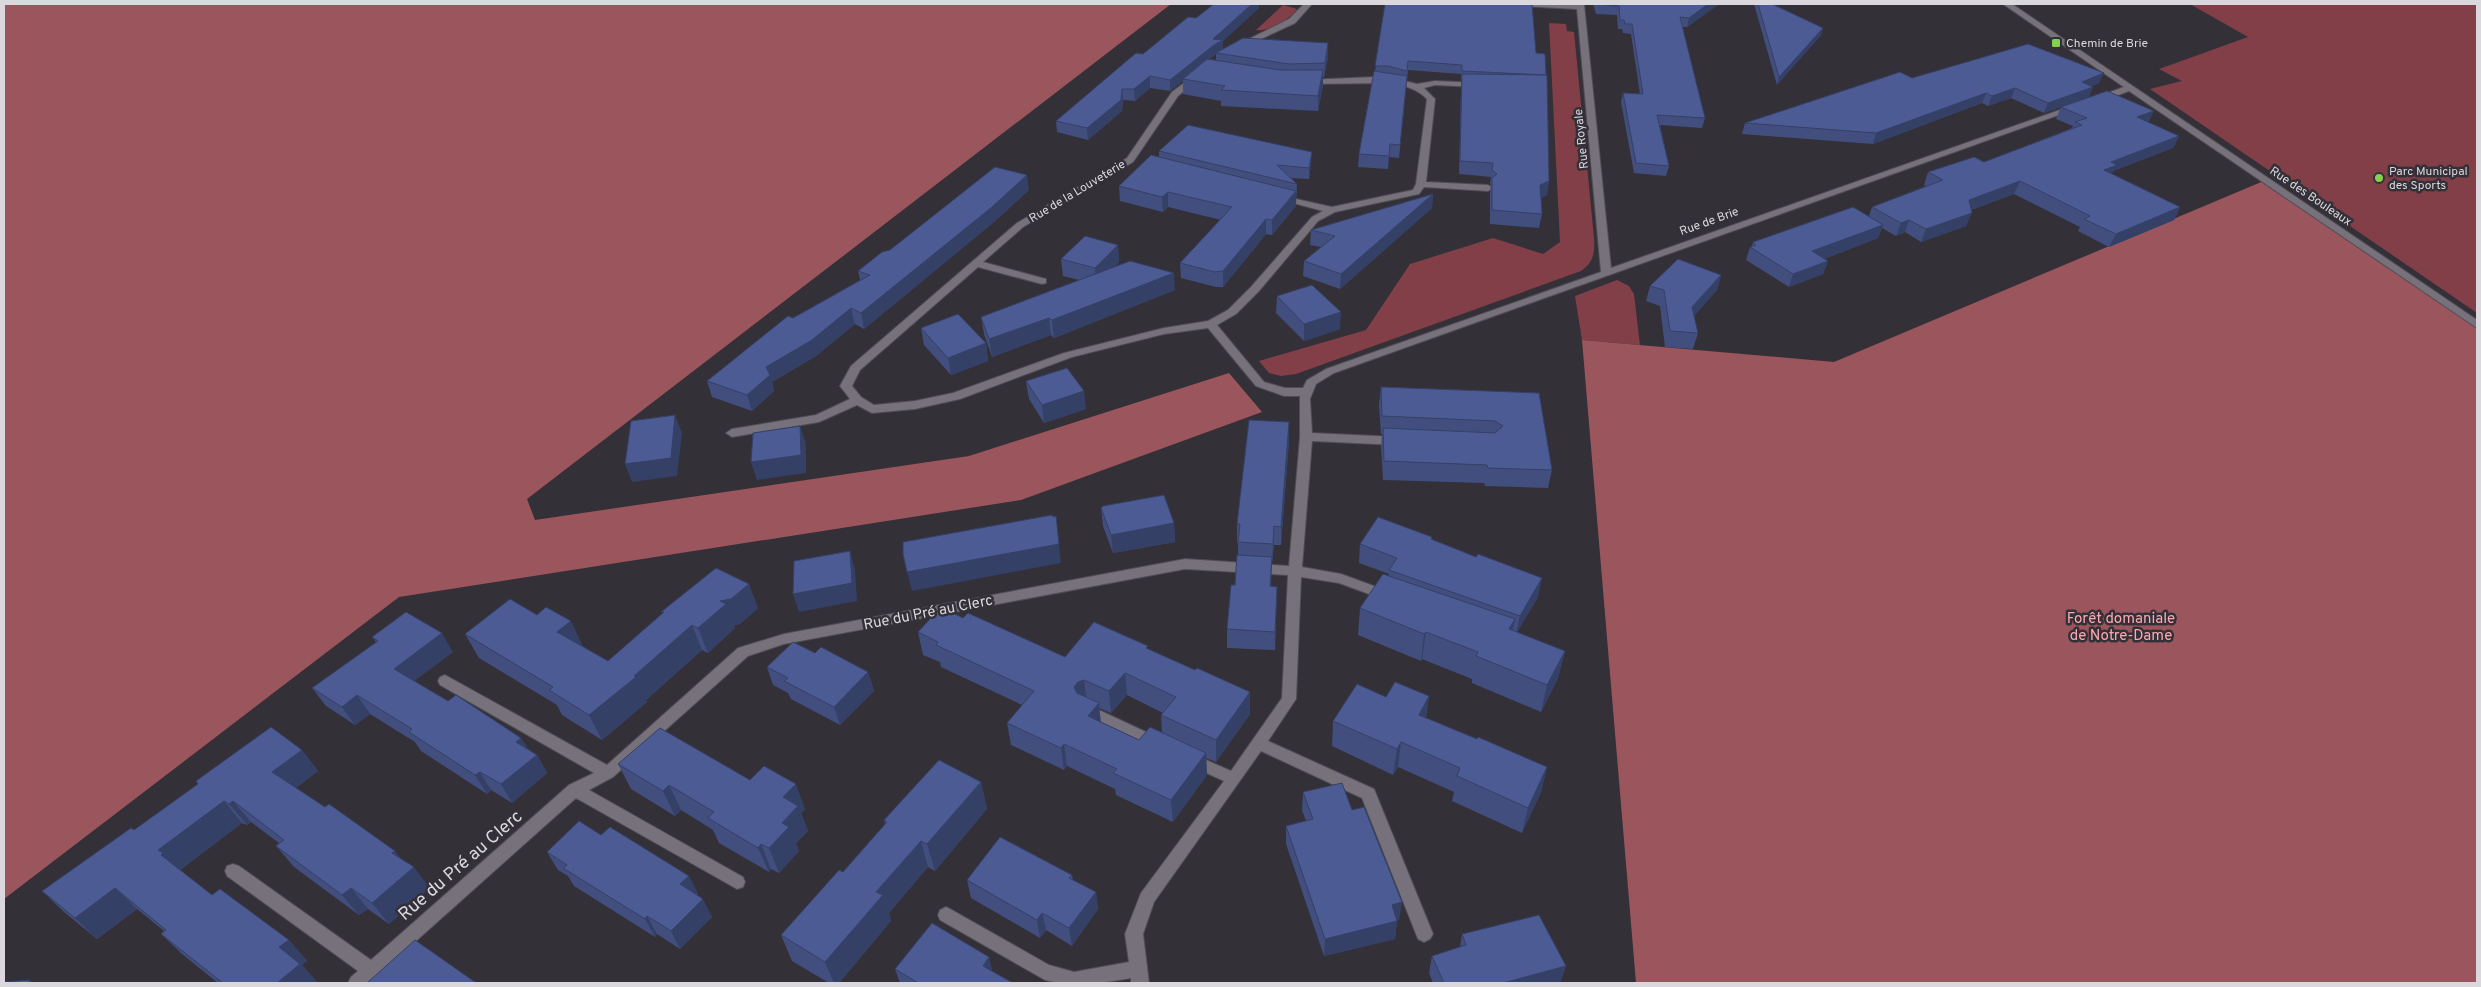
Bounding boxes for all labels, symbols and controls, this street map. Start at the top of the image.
place label: Chemin de Brie [2066,36,2148,52]
marker: Chemin de Brie [2050,37,2062,49]
street label: Rue Royale [1571,108,1593,170]
street label: Rue de la Louveterie [1026,157,1129,227]
street label: Rue des Bouleaux [2266,163,2355,230]
place label: Parc Municipal des Sports [2389,164,2468,194]
marker: Parc Municipal des Sports [2373,172,2385,184]
street label: Rue de Brie [1678,204,1741,240]
street label: Rue du Pré au Clerc [862,592,995,635]
park label: Forêt domaniale de Notre-Dame [2067,610,2175,646]
street label: Rue du Pré au Clerc [394,806,528,926]

